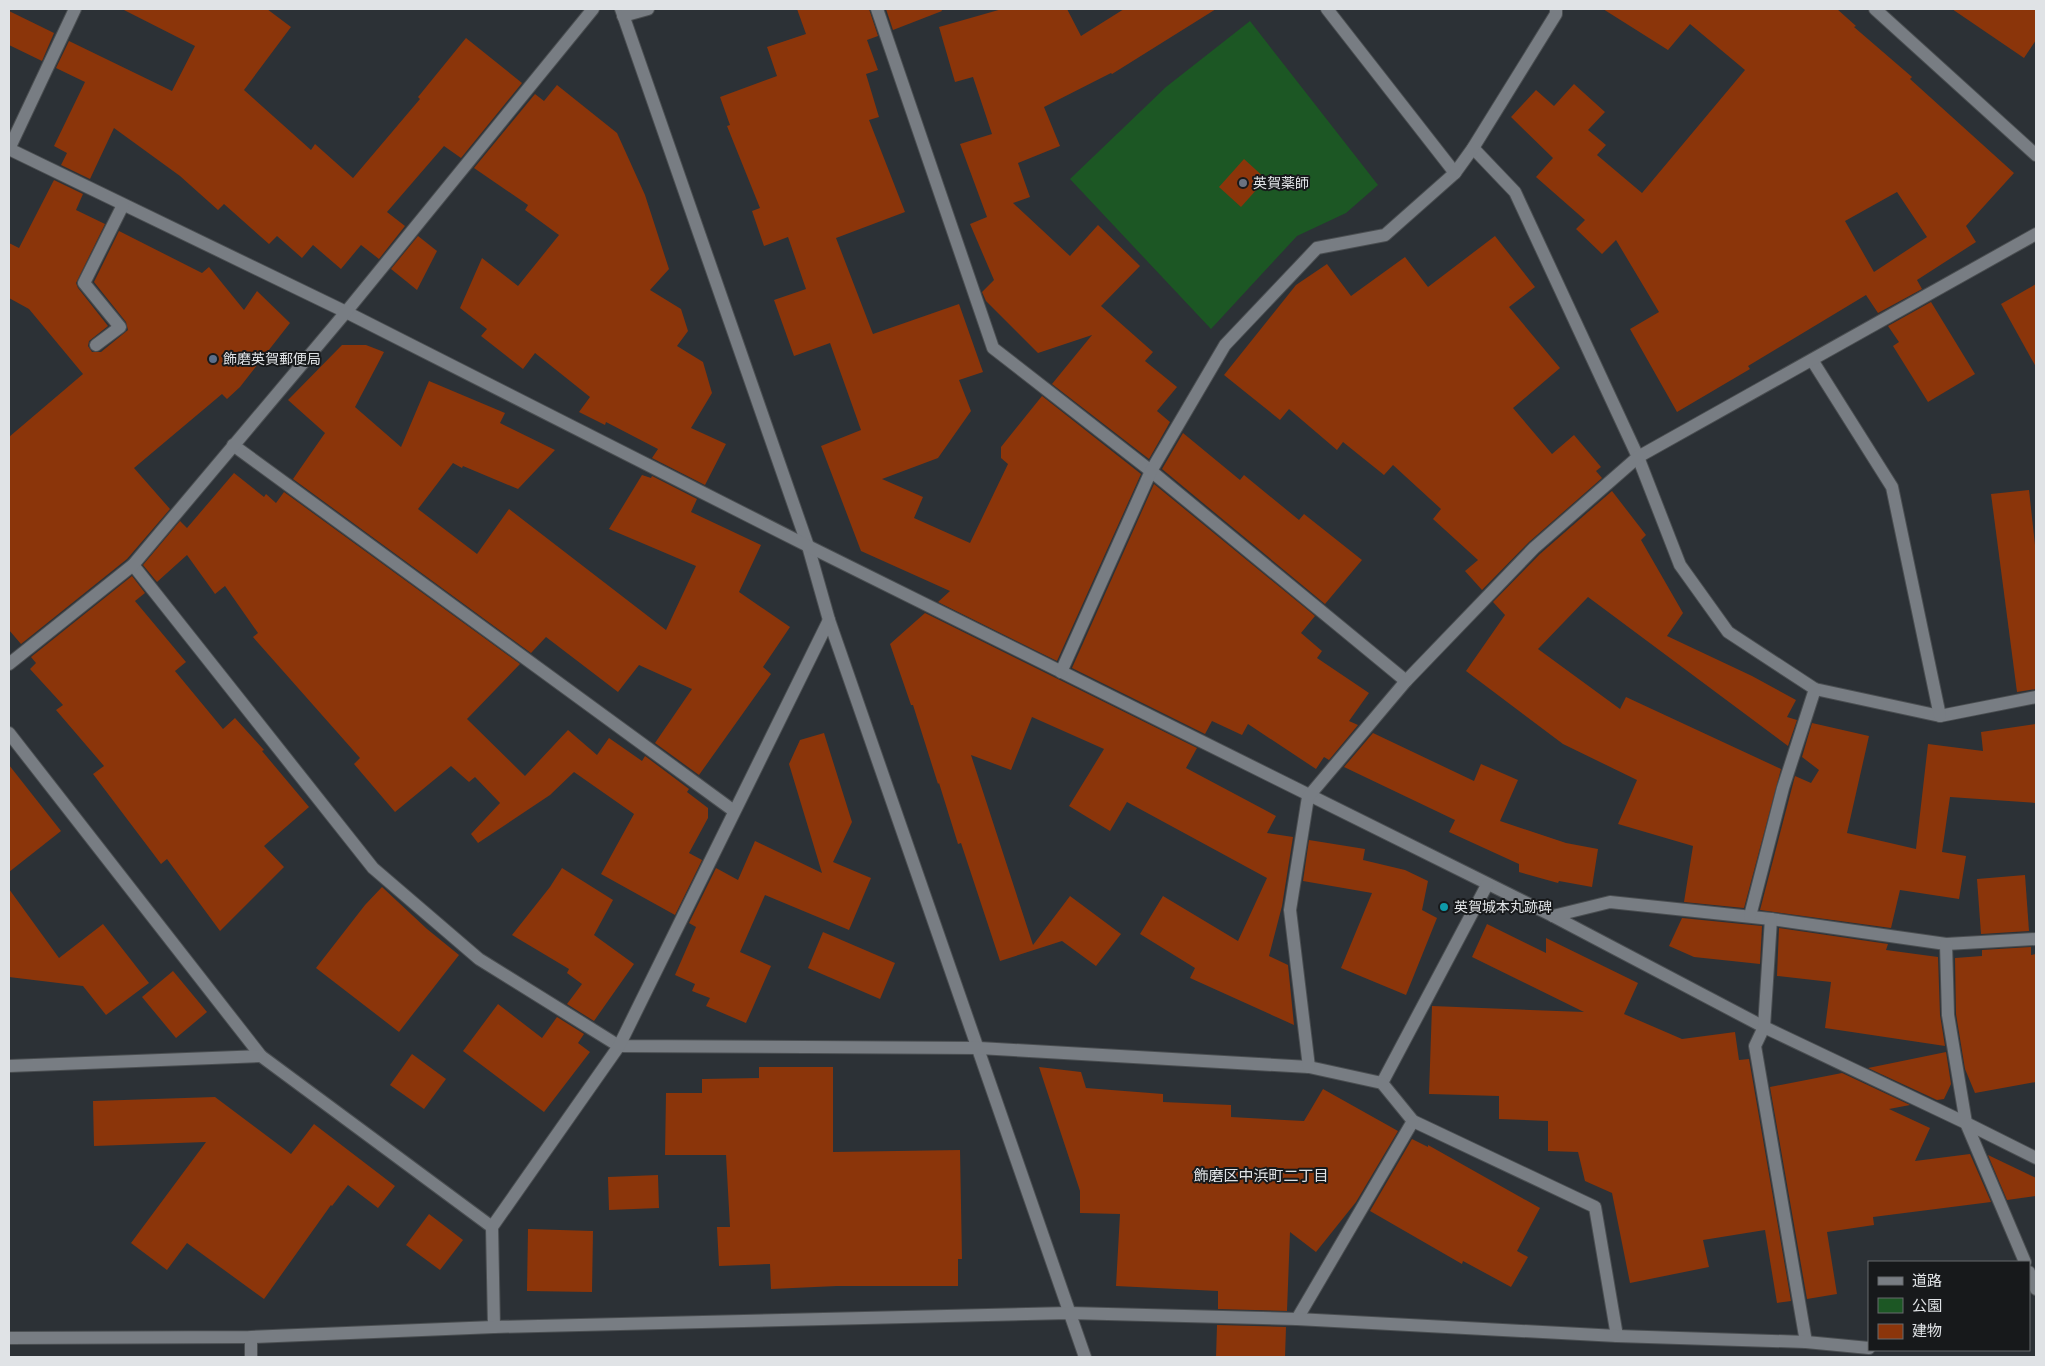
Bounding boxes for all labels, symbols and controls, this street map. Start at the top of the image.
place label: 英賀薬師 [1253,175,1309,192]
marker: 英賀薬師 [1237,177,1249,189]
place label: 飾磨英賀郵便局 [223,351,321,368]
marker: 飾磨英賀郵便局 [207,353,219,365]
place label: 英賀城本丸跡碑 [1454,899,1552,916]
marker: 英賀城本丸跡碑 [1438,901,1450,913]
district label: 飾磨区中浜町二丁目 [1193,1167,1329,1185]
legend [1868,1261,2030,1351]
text: 道路 [1912,1272,1942,1290]
text: 公園 [1912,1297,1942,1315]
text: 建物 [1912,1322,1942,1340]

